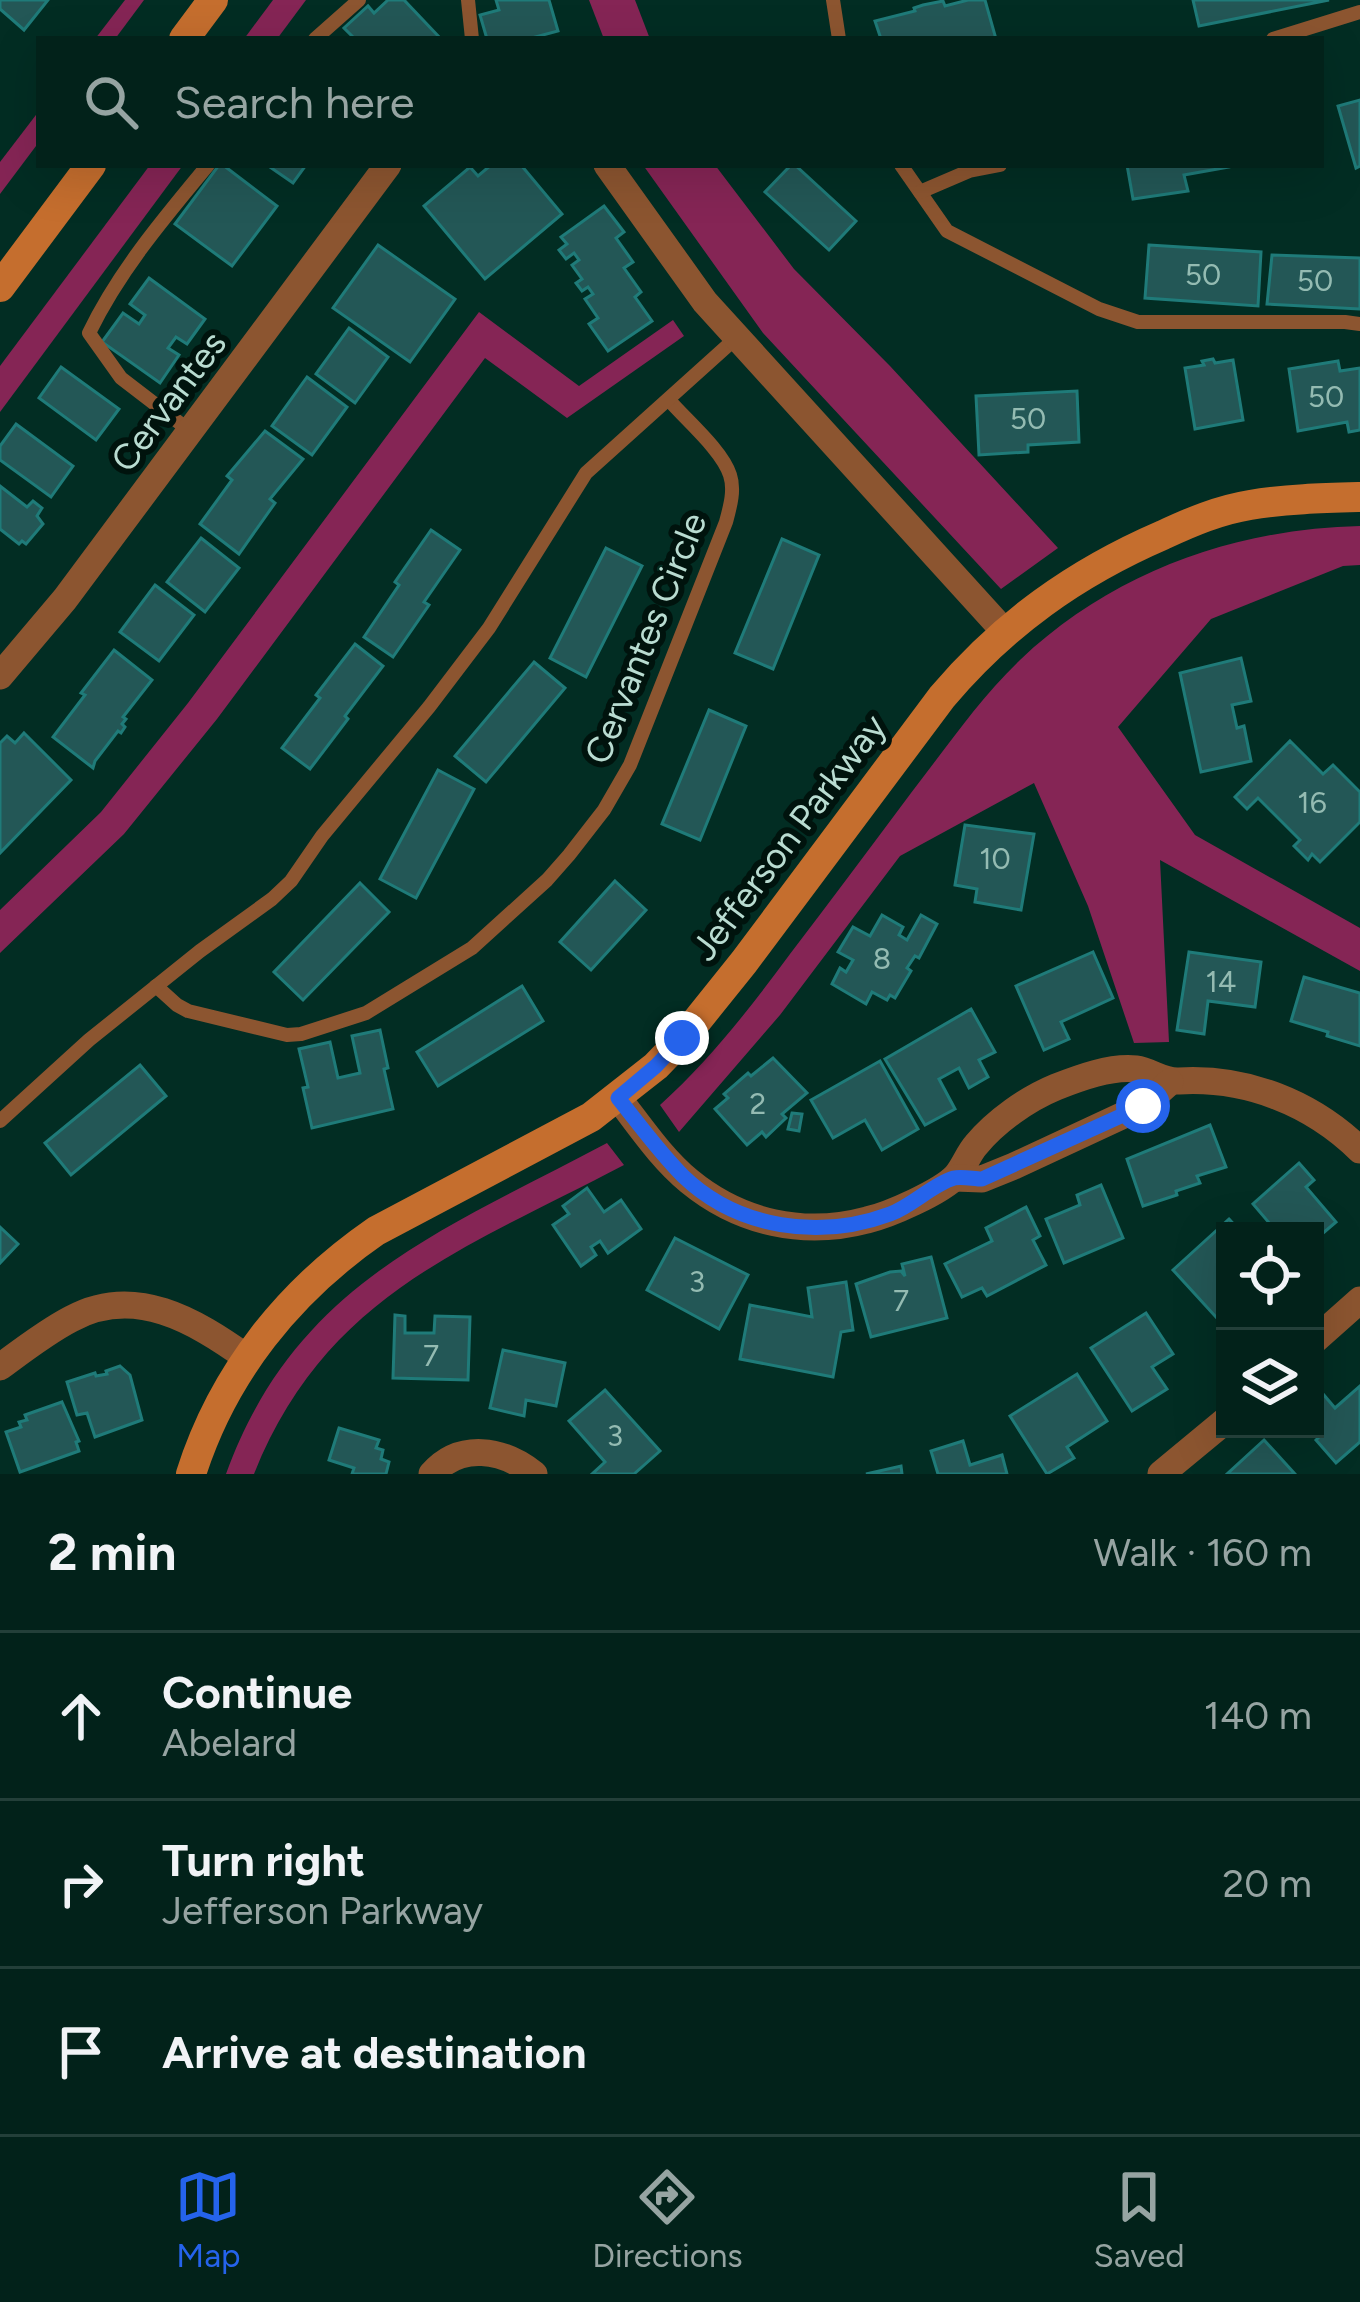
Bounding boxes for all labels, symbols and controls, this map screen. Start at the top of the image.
search box [36,36,1324,168]
icon: search [78,69,144,135]
text: Search here [174,75,414,129]
house number: 50 [1185,256,1221,293]
house number: 50 [1297,262,1333,299]
street label: Cervantes [102,323,235,480]
house number: 50 [1308,378,1344,415]
house number: 50 [1010,400,1046,437]
street label: Cervantes Circle [576,506,715,770]
street label: Jefferson Parkway [682,706,895,969]
house number: 16 [1297,784,1327,821]
house number: 10 [979,840,1011,877]
house number: 8 [873,940,891,977]
house number: 14 [1205,963,1237,1000]
route end [655,1011,709,1065]
route start [1116,1079,1170,1133]
house number: 2 [750,1085,766,1122]
map controls [1216,1222,1324,1438]
button: locate [1216,1222,1324,1330]
house number: 3 [689,1263,705,1300]
house number: 7 [893,1282,909,1319]
button: layers [1216,1330,1324,1438]
house number: 7 [423,1337,439,1374]
house number: 3 [607,1417,623,1454]
text: 2 min [48,1522,176,1583]
text: Walk · 160 m [1094,1529,1312,1576]
text: Continue [162,1665,352,1719]
icon: ahead [48,1683,114,1749]
text: 140 m [1204,1692,1312,1739]
text: Abelard [162,1719,297,1766]
text: Turn right [162,1833,365,1887]
icon: right [48,1851,114,1917]
text: 20 m [1222,1860,1312,1907]
text: Jefferson Parkway [162,1887,483,1934]
icon: arrive [48,2019,114,2085]
text: Arrive at destination [162,2025,586,2079]
tab: Map [175,2164,241,2275]
tab: Directions [592,2164,743,2275]
tab: Saved [1094,2164,1185,2275]

